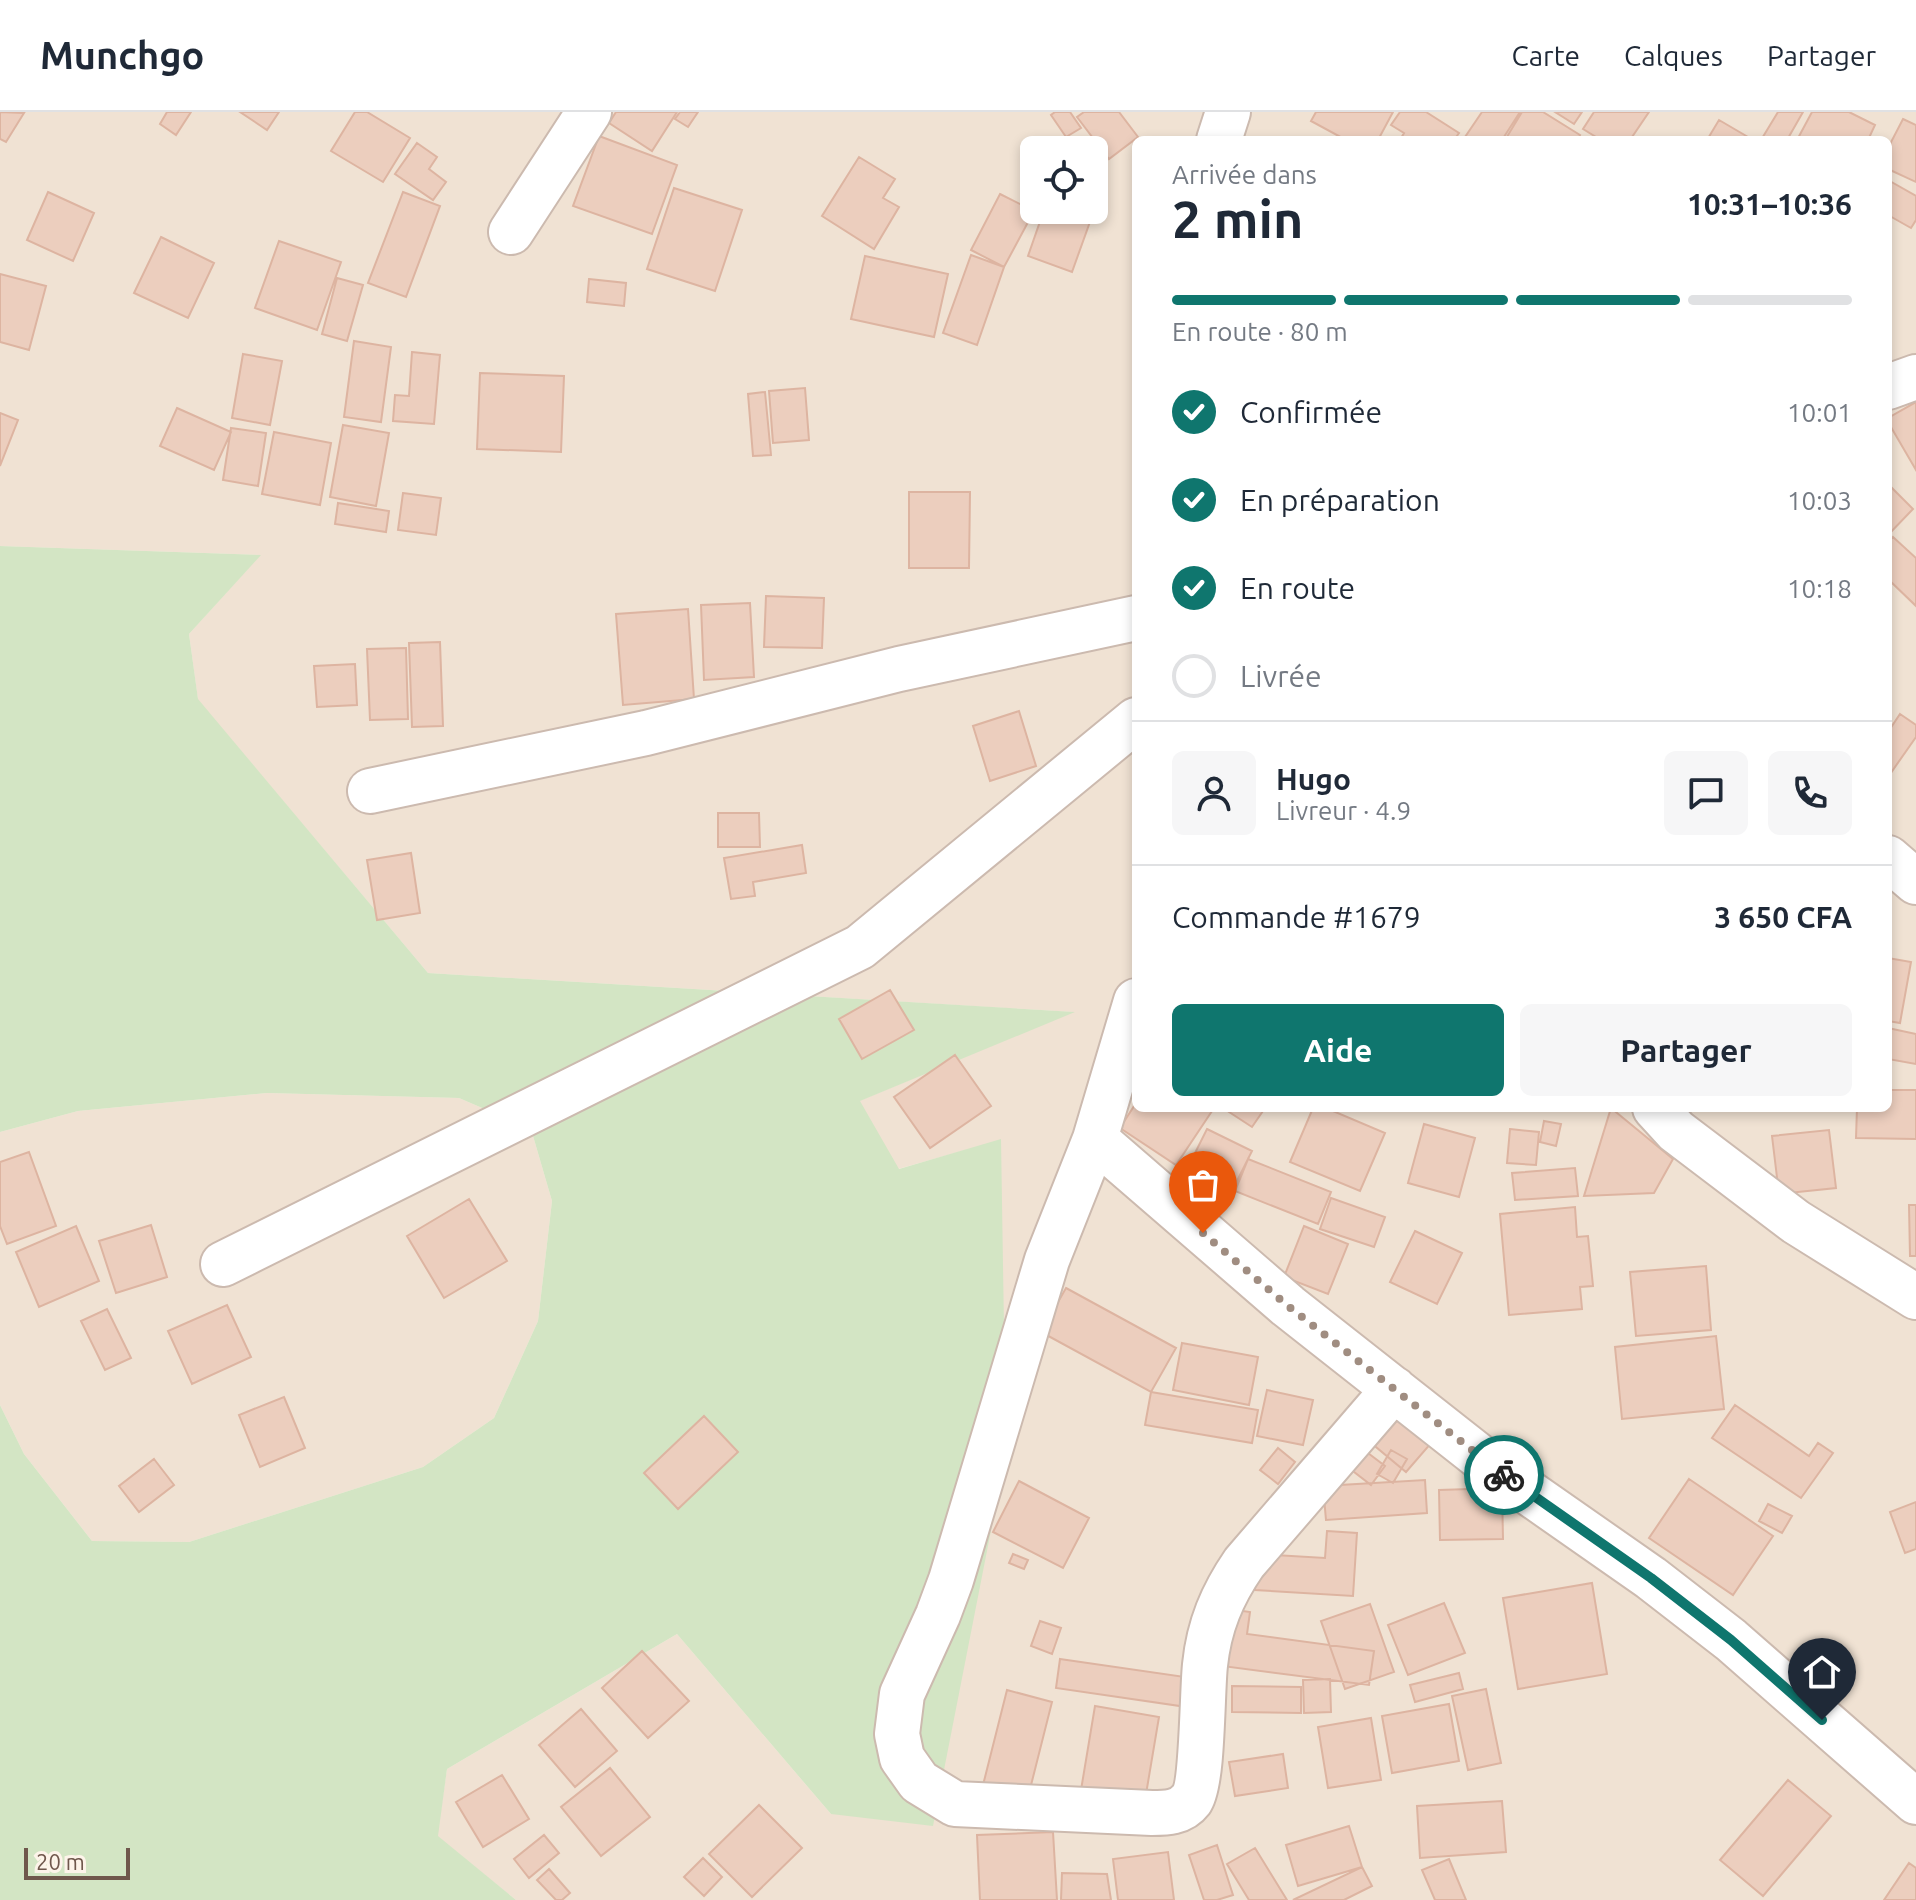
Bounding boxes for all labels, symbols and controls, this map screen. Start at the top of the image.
text: Munchgo [40,34,204,76]
text: Carte [1511,40,1580,71]
text: Calques [1624,40,1723,71]
text: Partager [1767,40,1876,71]
map controls [1020,136,1108,224]
button: locate [1020,136,1108,224]
text: Arrivée dans [1172,160,1317,189]
text: 10:31–10:36 [1687,187,1852,221]
text: 2 min [1172,190,1303,248]
text: En route · 80 m [1172,317,1348,346]
icon: check [1172,390,1216,434]
text: Confirmée [1240,395,1382,429]
text: 10:01 [1787,398,1852,427]
icon: check [1172,478,1216,522]
text: En préparation [1240,483,1440,517]
text: 10:03 [1787,486,1852,515]
icon: check [1172,566,1216,610]
text: En route [1240,571,1355,605]
text: 10:18 [1787,574,1852,603]
text: Livrée [1240,659,1322,693]
button: person [1172,751,1256,835]
button: chat [1664,751,1748,835]
button: phone [1768,751,1852,835]
text: Hugo [1276,762,1351,796]
text: Livreur · 4.9 [1276,796,1411,825]
text: Commande #1679 [1172,900,1421,934]
text: 3 650 CFA [1714,900,1852,934]
button: Aide [1172,1004,1504,1096]
button: Partager [1520,1004,1852,1096]
pin [1169,1151,1237,1233]
icon: bag [1181,1163,1225,1207]
courier [1464,1435,1544,1515]
icon: bike [1482,1453,1526,1497]
pin [1788,1638,1856,1720]
icon: home [1800,1650,1844,1694]
scale bar [24,1844,130,1880]
text: 20 m [36,1849,85,1874]

